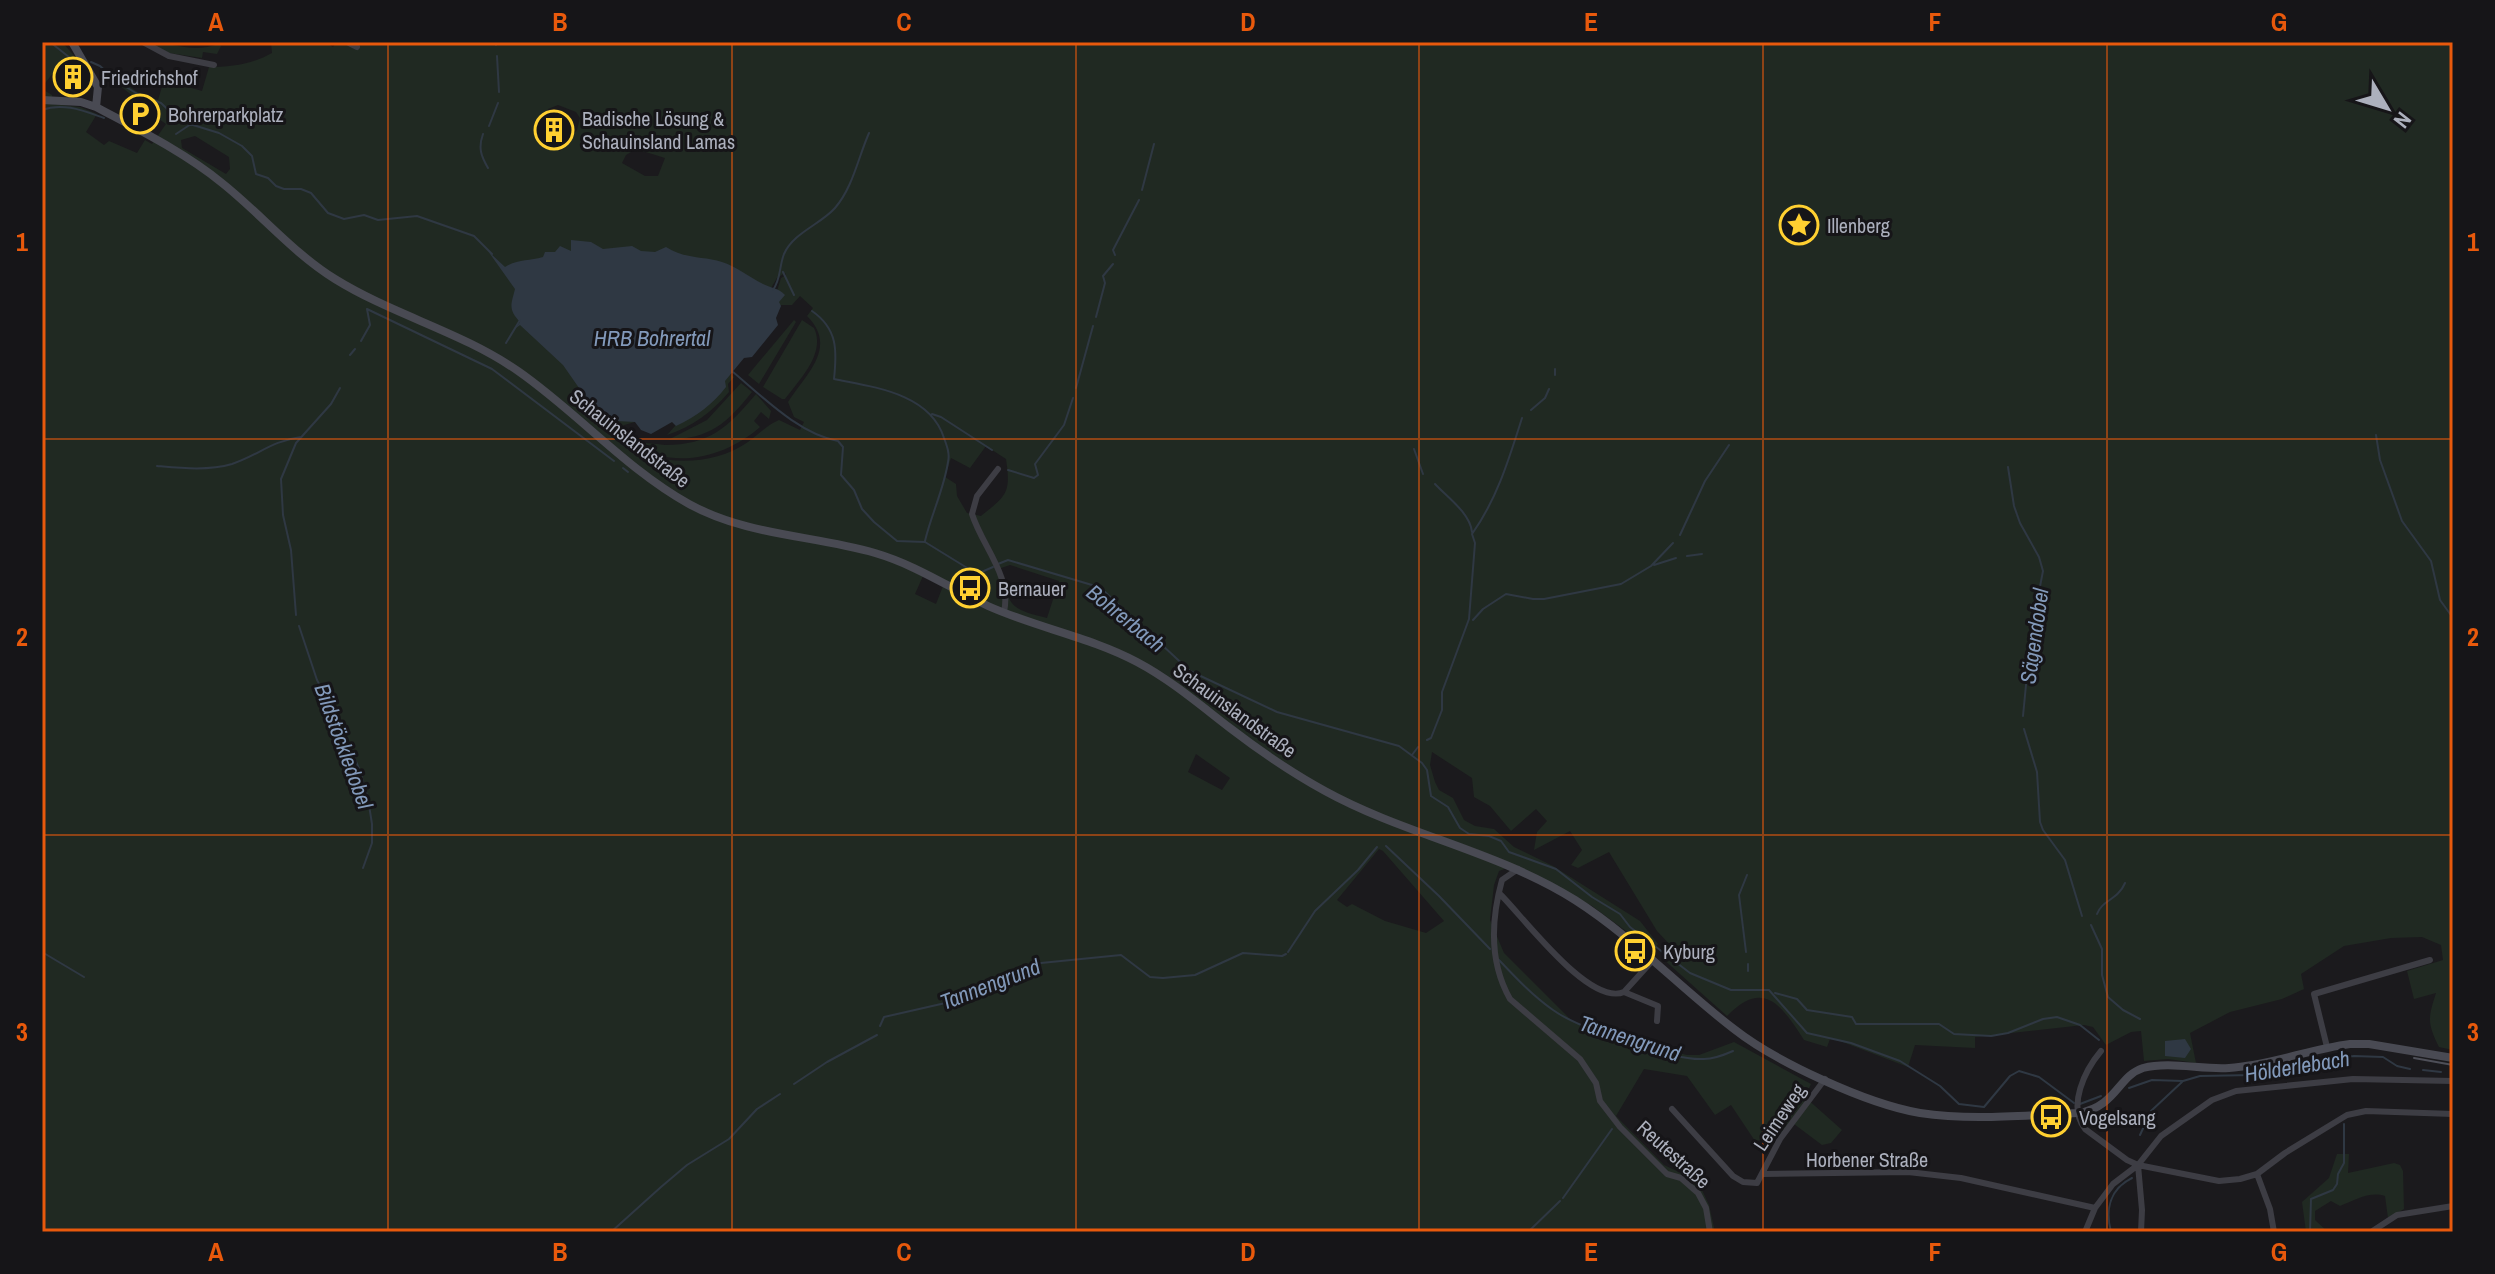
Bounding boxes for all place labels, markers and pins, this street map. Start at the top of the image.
building icon: Friedrichshof [52,56,94,98]
place label: Friedrichshof [101,64,198,91]
parking icon: Bohrerparkplatz [119,93,161,135]
place label: Bohrerparkplatz [168,101,284,128]
place label: Badische Lösung & Schauinsland Lamas [582,105,735,155]
building icon: Badische Lösung & Schauinsland Lamas [533,109,575,151]
place icon: Illenberg [1778,204,1820,246]
place label: Illenberg [1827,212,1890,239]
bus stop icon: Bernauer [949,567,991,609]
place label: Bernauer [998,575,1066,602]
bus stop icon: Kyburg [1614,930,1656,972]
place label: Kyburg [1663,938,1715,965]
bus stop icon: Vogelsang [2030,1096,2072,1138]
place label: Vogelsang [2079,1104,2156,1131]

